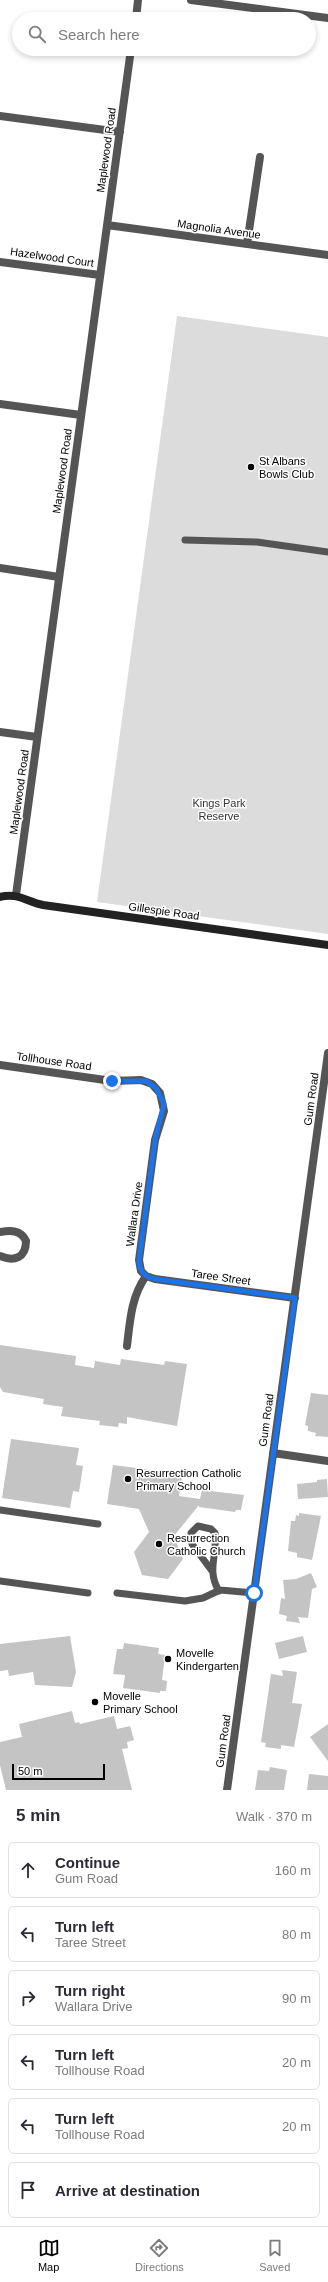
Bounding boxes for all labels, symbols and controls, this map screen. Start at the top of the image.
search box [12,12,316,56]
icon: search [26,23,48,45]
text: Search here [58,26,140,43]
street label: Maplewood Road [94,107,118,193]
street label: Magnolia Avenue [176,217,262,241]
street label: Hazelwood Court [9,245,95,269]
street label: Maplewood Road [50,428,74,514]
place label: St Albans Bowls Club [259,455,314,480]
marker: St Albans Bowls Club [246,462,256,472]
street label: Maplewood Road [7,749,31,835]
park label: Kings Park Reserve [192,797,246,822]
street label: Gillespie Road [128,900,200,922]
street label: Tollhouse Road [16,1050,92,1072]
route end [103,1072,121,1090]
street label: Gum Road [301,1072,321,1126]
street label: Wallara Drive [123,1181,145,1247]
street label: Taree Street [190,1267,252,1287]
street label: Gum Road [256,1393,276,1447]
place label: Resurrection Catholic Primary School [136,1467,242,1492]
marker: Resurrection Catholic Primary School [123,1474,133,1484]
place label: Resurrection Catholic Church [167,1532,245,1557]
marker: Resurrection Catholic Church [154,1539,164,1549]
route start [245,1584,263,1602]
place label: Movelle Kindergarten [176,1647,239,1672]
marker: Movelle Kindergarten [163,1654,173,1664]
place label: Movelle Primary School [103,1690,178,1715]
marker: Movelle Primary School [90,1697,100,1707]
street label: Gum Road [213,1714,233,1768]
scale bar [12,1762,105,1781]
text: 50 m [18,1765,42,1777]
text: 5 min [16,1806,60,1825]
text: Walk · 370 m [236,1809,312,1824]
text: Continue [55,1854,120,1871]
icon: ahead [17,1859,39,1881]
text: 160 m [275,1863,311,1878]
text: Gum Road [55,1871,118,1886]
text: Turn left [55,1918,114,1935]
icon: left [17,1923,39,1945]
text: 80 m [282,1927,311,1942]
text: Taree Street [55,1935,126,1950]
text: Turn right [55,1982,125,1999]
icon: right [17,1987,39,2009]
text: 90 m [282,1991,311,2006]
text: Wallara Drive [55,1999,133,2014]
text: Turn left [55,2046,114,2063]
icon: left [17,2051,39,2073]
text: 20 m [282,2055,311,2070]
text: Tollhouse Road [55,2063,145,2078]
text: Turn left [55,2110,114,2127]
icon: left [17,2115,39,2137]
text: 20 m [282,2119,311,2134]
text: Tollhouse Road [55,2127,145,2142]
icon: arrive [17,2179,39,2201]
text: Arrive at destination [55,2182,200,2199]
tab: Map [38,2237,60,2273]
tab: Directions [135,2237,184,2273]
tab: Saved [259,2237,290,2273]

